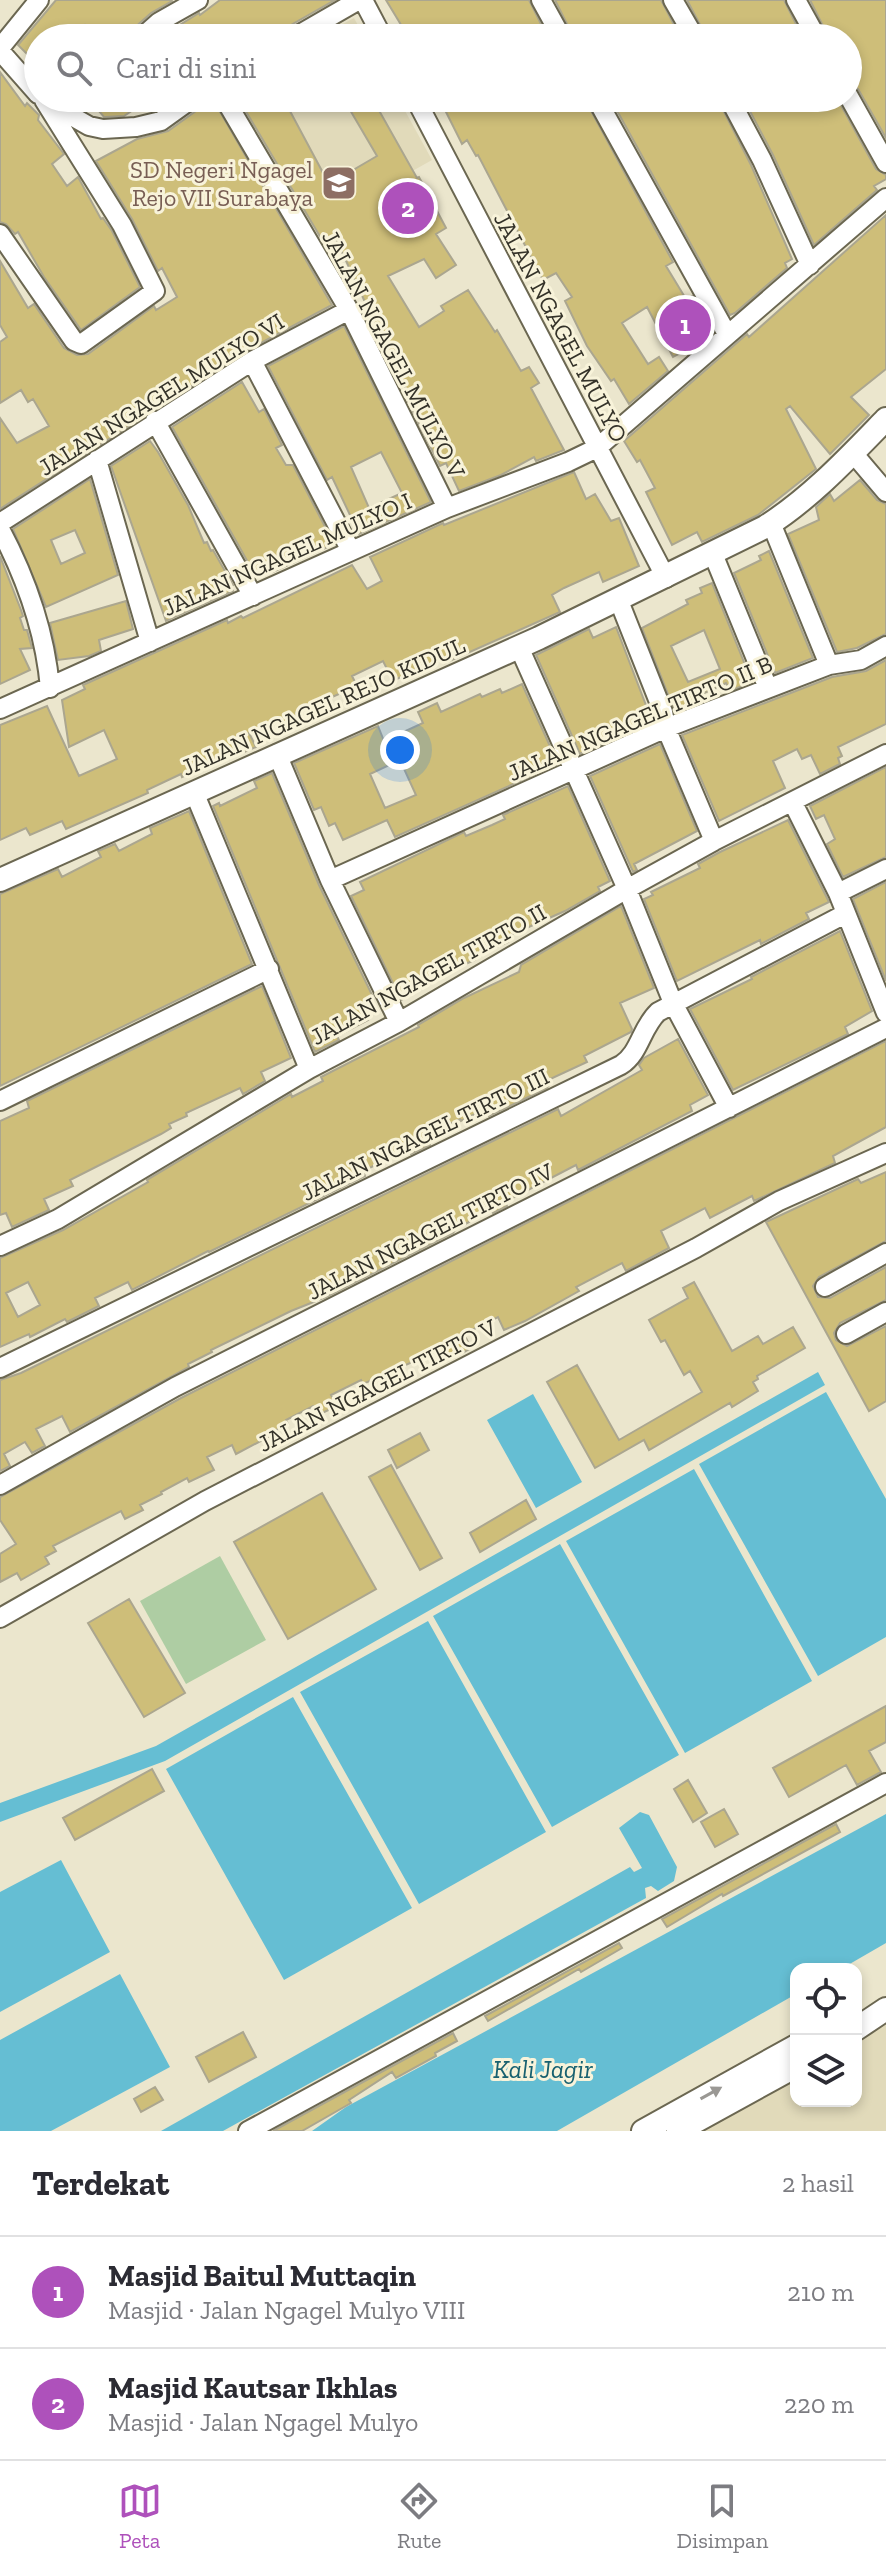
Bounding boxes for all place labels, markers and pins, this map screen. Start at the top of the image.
place label: SD Negeri Ngagel Rejo VII Surabaya [130,155,313,212]
school or university icon: SD Negeri Ngagel Rejo VII Surabaya [320,164,358,202]
pin: 2 [382,178,434,238]
pin: 1 [659,295,711,355]

